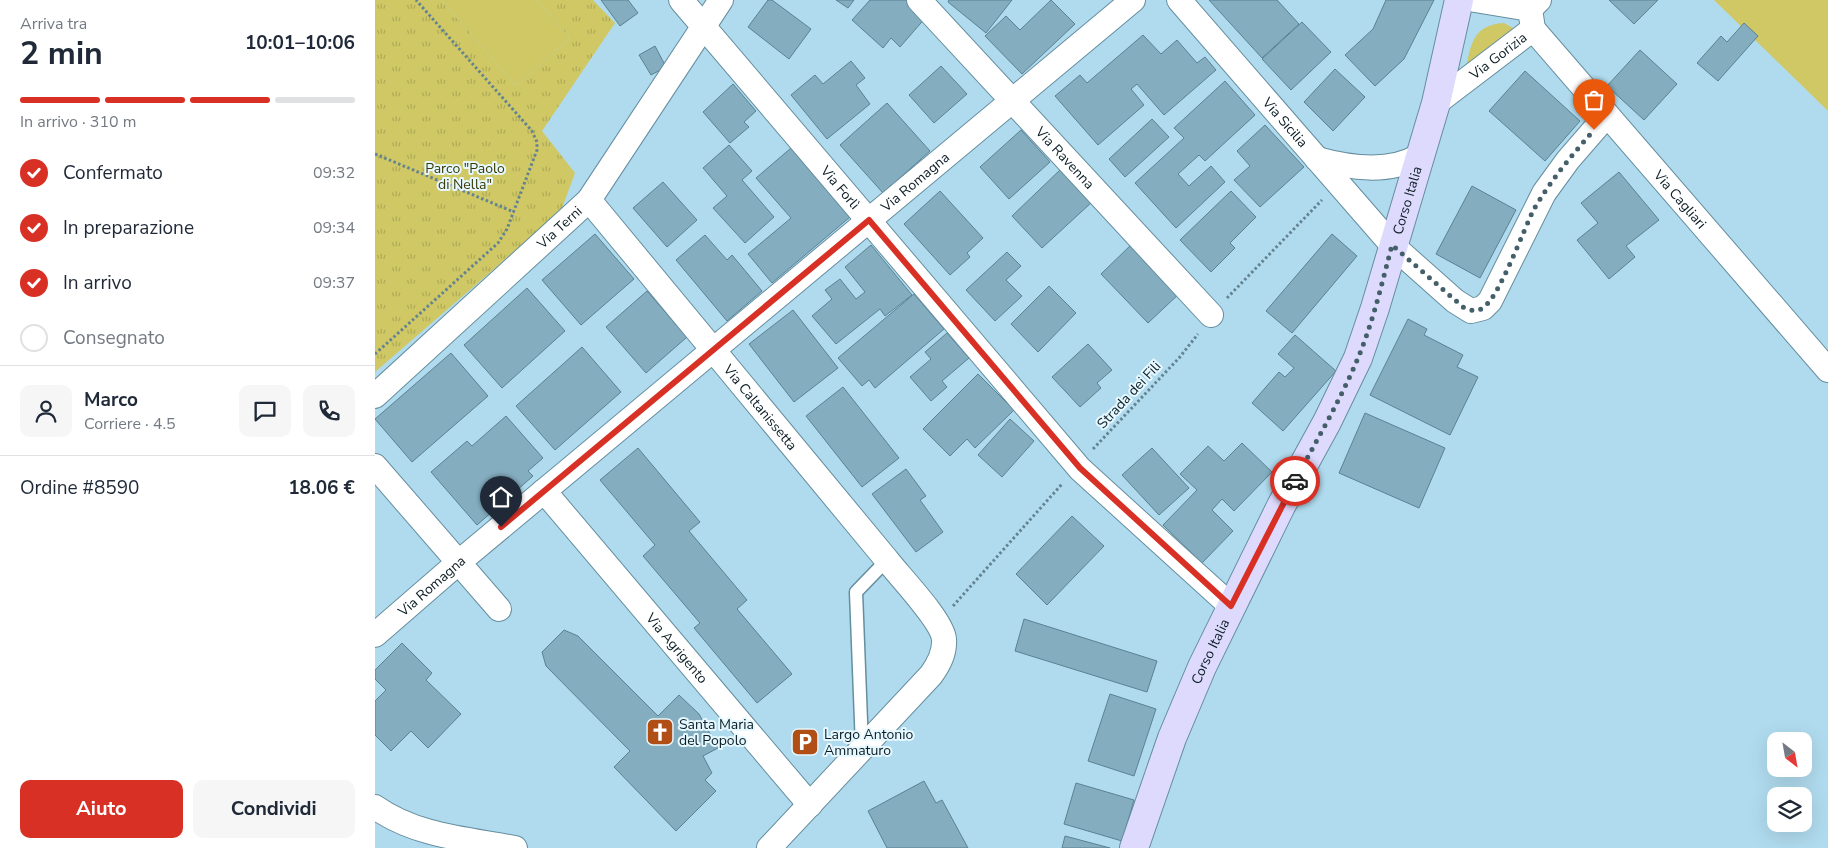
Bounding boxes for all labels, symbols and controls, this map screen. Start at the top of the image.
text: Arriva tra [20,13,87,35]
street label: Via Gorizia [1465,28,1531,84]
text: 10:01–10:06 [245,30,355,56]
text: 2 min [20,32,103,75]
pin [1573,79,1615,130]
icon: bag [1580,86,1608,114]
street label: Via Sicilia [1258,92,1312,151]
text: In arrivo · 310 m [20,111,136,133]
street label: Via Ravenna [1031,122,1099,193]
street label: Via Romagna [876,148,953,217]
icon: check [20,159,48,187]
park label: Parco "Paolo di Nella" [425,159,505,194]
text: Confermato [63,160,163,186]
street label: Via Forlì [816,161,864,213]
text: 09:32 [313,162,355,184]
street label: Corso Italia [1388,164,1426,237]
street label: Via Cagliari [1649,165,1711,233]
street label: Via Terni [532,202,586,253]
icon: check [20,214,48,242]
text: In preparazione [63,215,194,241]
text: 09:34 [313,217,355,239]
icon: check [20,269,48,297]
text: In arrivo [63,270,132,296]
text: 09:37 [313,272,355,294]
text: Consegnato [63,325,165,351]
street label: Strada dei Fili [1093,357,1165,433]
street label: Via Caltanissetta [719,360,802,454]
button: person [20,385,72,437]
button: chat [239,385,291,437]
button: phone [303,385,355,437]
text: Marco [84,387,138,413]
text: Corriere · 4.5 [84,413,176,435]
courier [1270,456,1320,506]
icon: car [1281,467,1309,495]
text: Ordine #8590 [20,475,140,501]
text: 18.06 € [288,475,355,501]
pin [480,476,522,527]
icon: home [487,483,515,511]
street label: Via Romagna [393,551,469,621]
street label: Via Agrigento [641,608,713,688]
street label: Corso Italia [1186,615,1234,687]
place label: Santa Maria del Popolo [679,715,754,750]
church icon: Santa Maria del Popolo [645,717,675,747]
place label: Largo Antonio Ammaturo [824,725,914,760]
parking icon: Largo Antonio Ammaturo [790,727,820,757]
north arrow [1767,732,1813,778]
map controls [1767,732,1812,832]
button: Aiuto [20,780,183,838]
button: Condividi [193,780,355,838]
button: layers [1767,787,1812,832]

